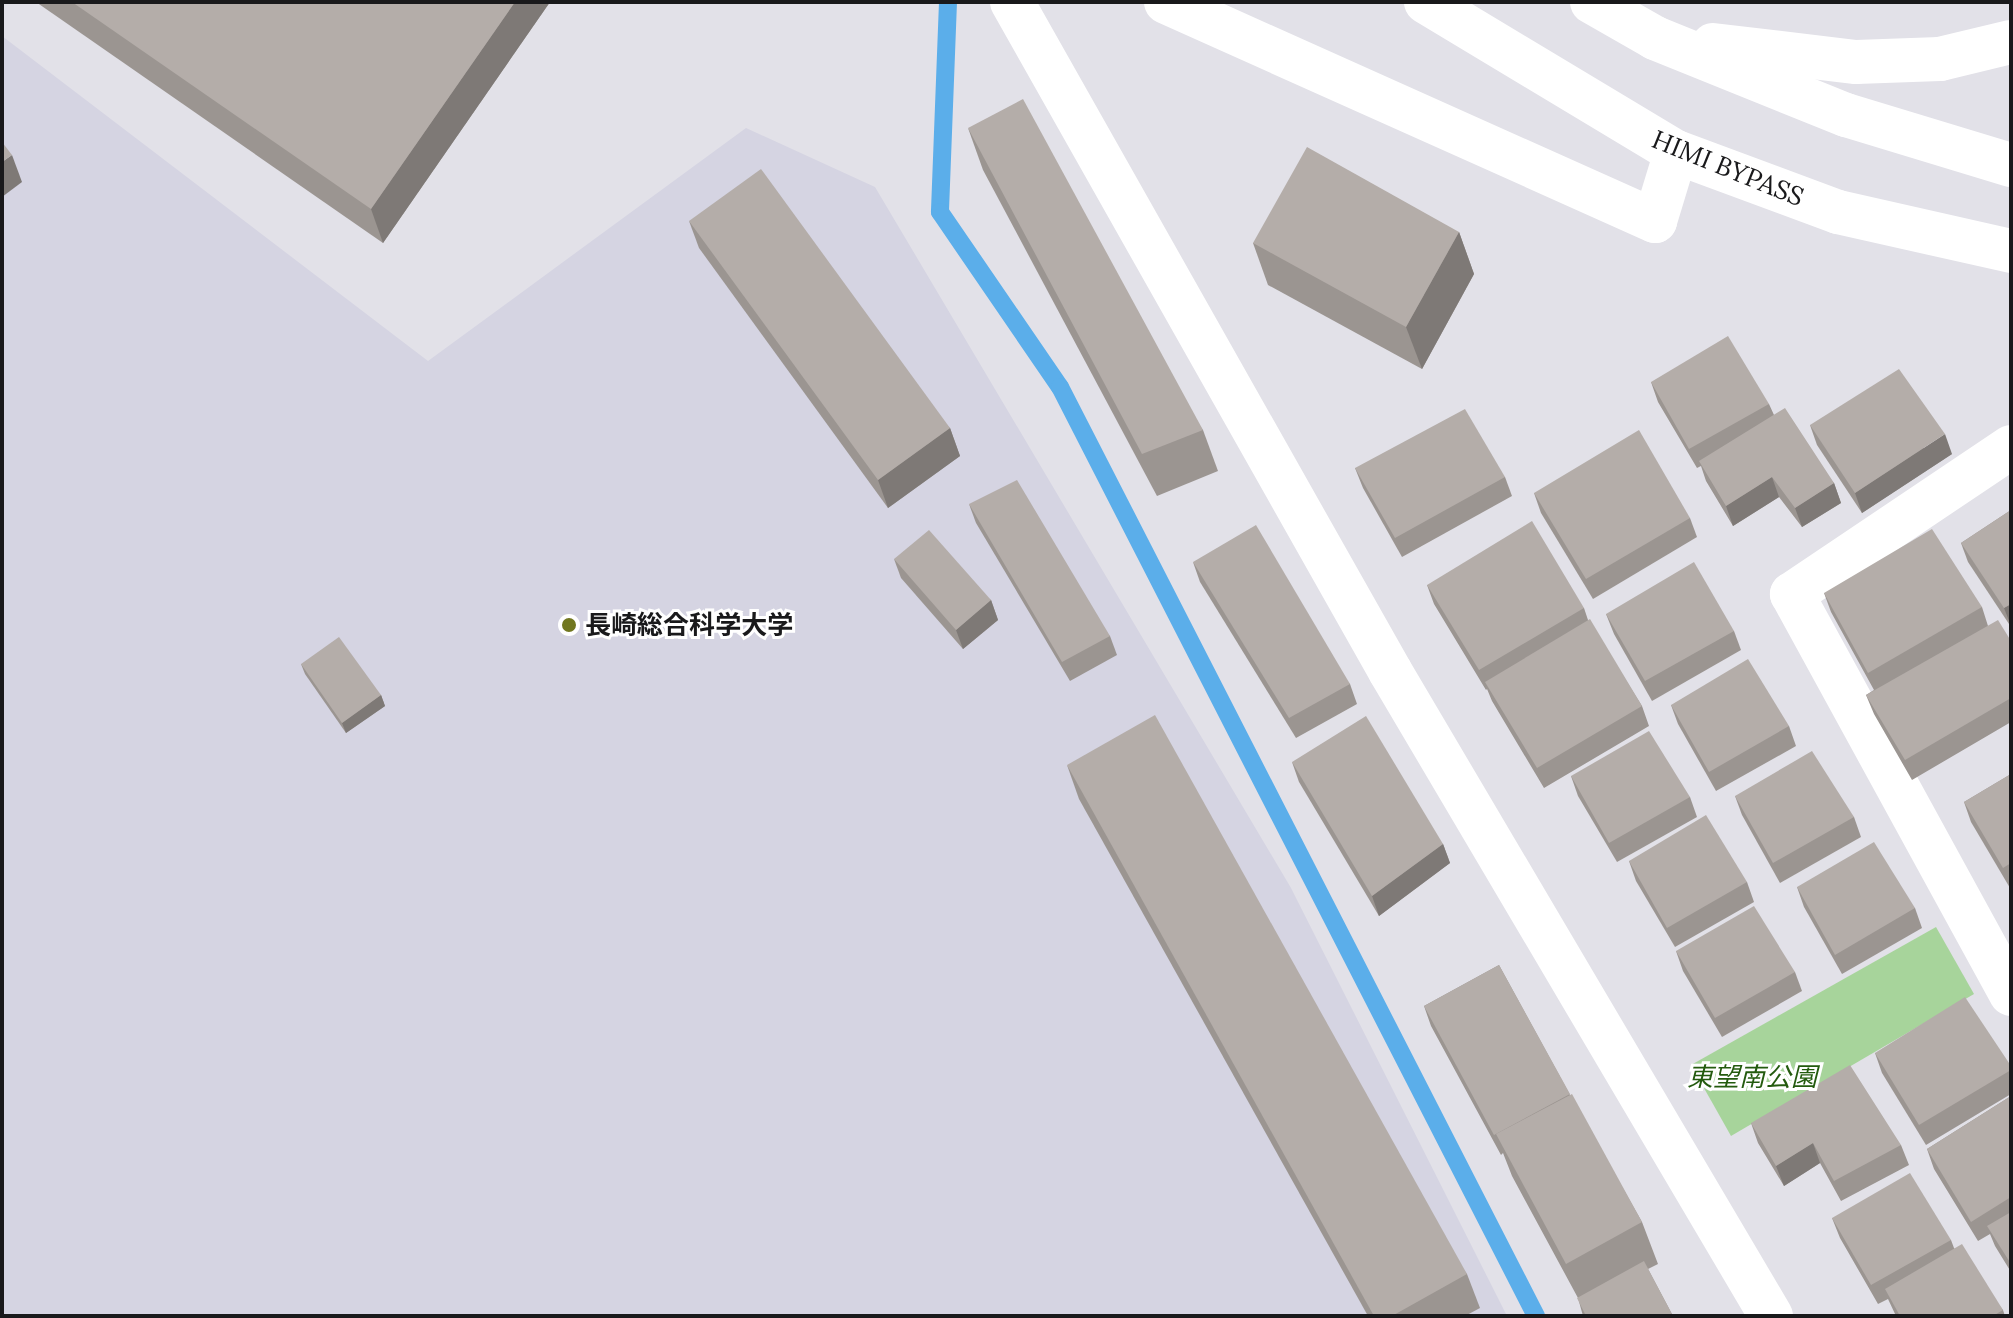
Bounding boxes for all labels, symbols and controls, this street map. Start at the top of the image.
street label: HIMI BYPASS [1647,123,1809,213]
place label: 長崎総合科学大学 [585,609,793,641]
marker: 長崎総合科学大学 [560,616,578,634]
park label: 東望南公園 [1687,1061,1817,1093]

